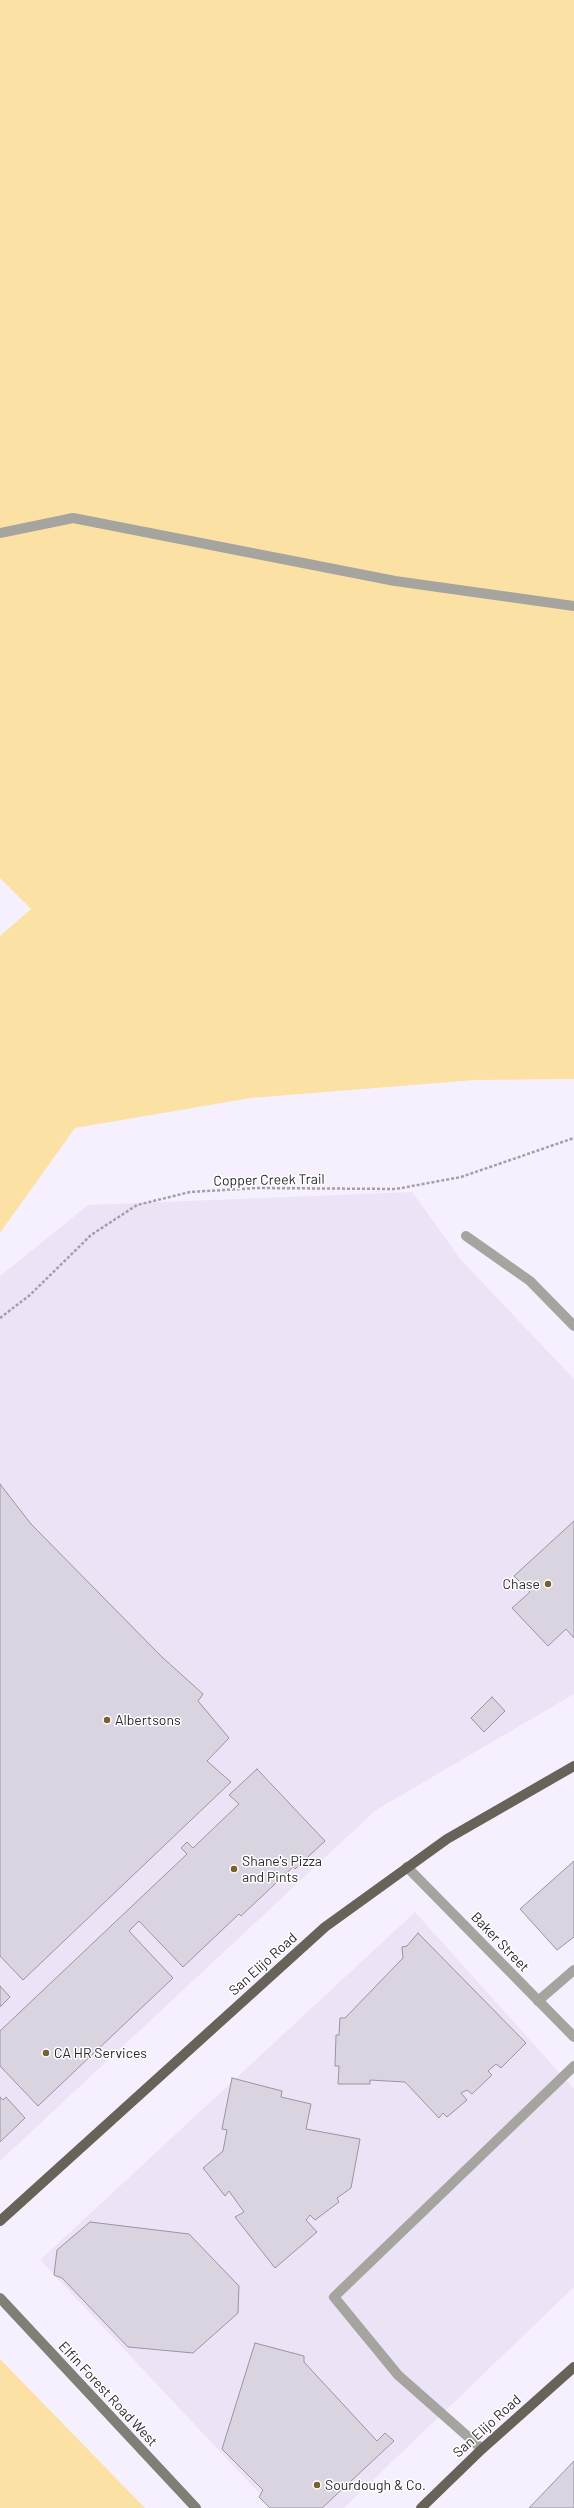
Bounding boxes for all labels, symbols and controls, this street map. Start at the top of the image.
street label: Copper Creek Trail [213,1171,325,1189]
place label: Chase [503,1576,540,1592]
marker: Chase [543,1579,553,1589]
place label: Albertsons [115,1712,181,1728]
marker: Albertsons [102,1715,112,1725]
place label: Shane's Pizza and Pints [242,1853,322,1886]
marker: Shane's Pizza and Pints [229,1864,239,1874]
street label: Baker Street [468,1909,532,1975]
street label: San Elijo Road [226,1929,300,1999]
place label: CA HR Services [54,2045,147,2061]
marker: CA HR Services [41,2048,51,2058]
street label: Elfin Forest Road West [55,2338,161,2450]
street label: San Elijo Road [450,2391,524,2461]
place label: Sourdough & Co. [325,2477,426,2493]
marker: Sourdough & Co. [312,2480,322,2490]

